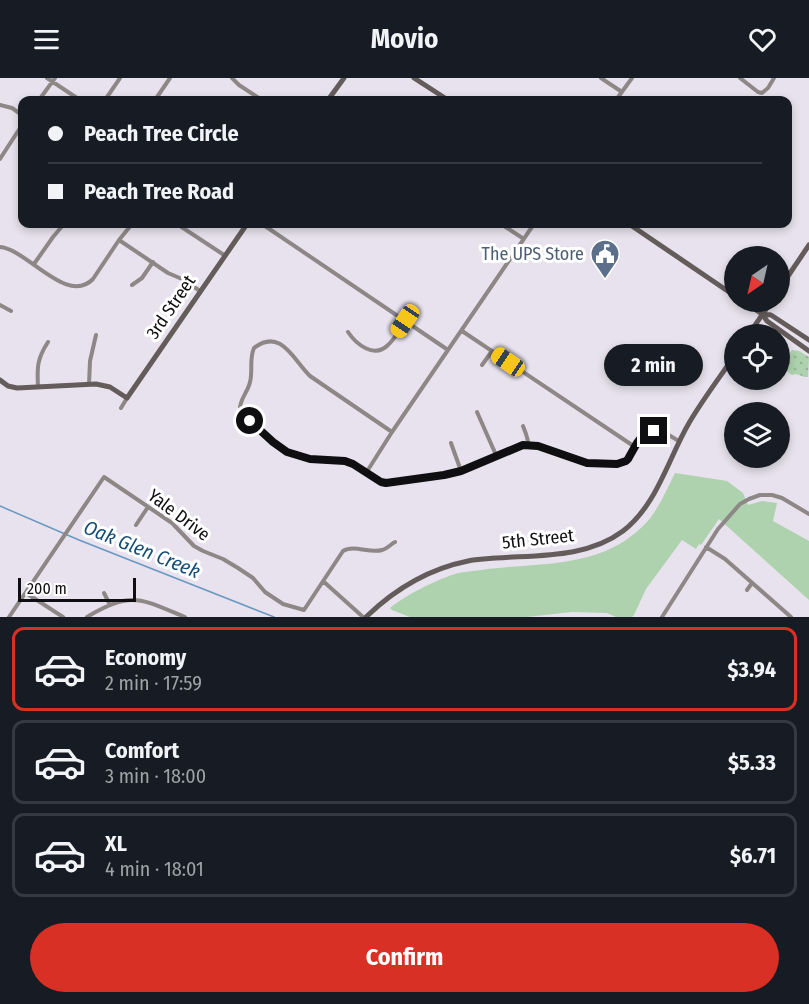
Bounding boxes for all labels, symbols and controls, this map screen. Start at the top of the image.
icon: menu [30,23,63,56]
text: Movio [371,23,438,55]
icon: heart [746,23,779,56]
text: Peach Tree Circle [84,120,239,147]
text: Peach Tree Road [84,178,234,205]
public building icon: The UPS Store [589,238,621,280]
place label: The UPS Store [482,243,584,265]
north arrow [724,246,790,312]
map controls [724,246,790,468]
street label: 3rd Street [142,271,200,343]
car [387,301,423,341]
button: locate [724,324,790,390]
car [488,344,528,380]
callout: 2 min [604,344,704,386]
text: 2 min [631,353,676,377]
button: layers [724,402,790,468]
route start [236,407,263,434]
route end [640,417,667,444]
street label: Yale Drive [144,485,214,546]
water label: Oak Glen Creek [80,515,204,583]
street label: 5th Street [501,524,575,554]
scale bar [18,575,136,602]
text: 200 m [27,579,67,598]
icon: car [33,642,87,696]
text: Economy [105,644,186,671]
text: $3.94 [728,656,776,683]
text: 2 min · 17:59 [105,671,202,695]
icon: car [33,735,87,789]
text: Comfort [105,737,179,764]
text: $5.33 [728,749,776,776]
text: 3 min · 18:00 [105,764,206,788]
icon: car [33,828,87,882]
text: XL [105,830,127,857]
text: $6.71 [730,842,776,869]
text: 4 min · 18:01 [105,857,204,881]
button: Confirm [30,923,779,992]

